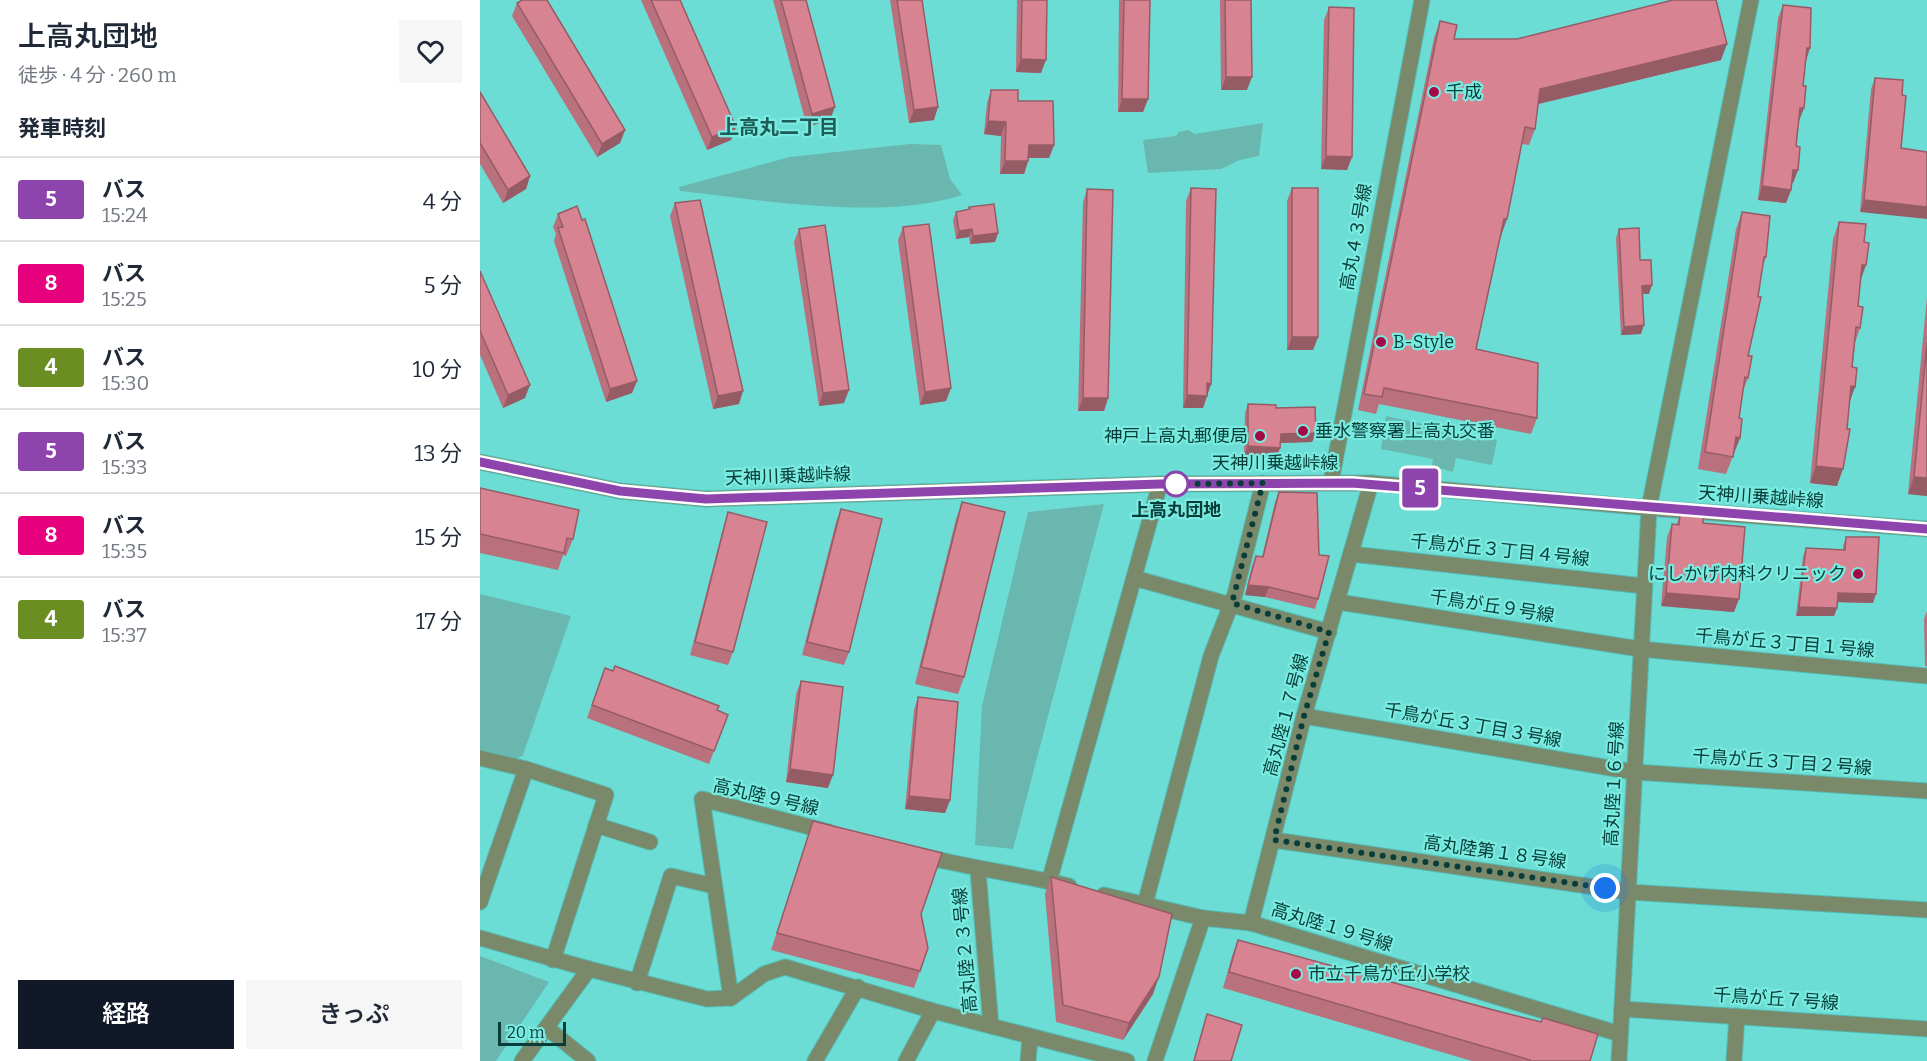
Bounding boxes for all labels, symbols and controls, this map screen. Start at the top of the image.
text: 上高丸団地 [18,20,158,53]
button: heart [399,20,462,83]
text: 徒歩 · 4 分 · 260 m [18,63,177,87]
place label: 千成 [1446,81,1482,103]
marker: 千成 [1427,85,1441,99]
text: 発車時刻 [18,115,106,142]
district label: 上高丸二丁目 [719,115,839,139]
text: バス [102,176,146,203]
street label: 高丸４３号線 [1336,182,1376,292]
text: 5 [45,186,57,212]
text: 4 分 [423,188,462,215]
text: 15:24 [102,203,148,227]
text: バス [102,260,146,287]
text: 8 [45,270,57,296]
text: 5 分 [424,272,462,299]
text: 15:25 [102,287,147,311]
place label: B-Style [1393,331,1454,353]
marker: B-Style [1374,335,1388,349]
text: バス [102,344,146,371]
text: 4 [45,354,57,380]
text: 10 分 [413,356,462,383]
text: 15:30 [102,371,149,395]
place label: 垂水警察署上高丸交番 [1315,420,1495,442]
marker: 垂水警察署上高丸交番 [1296,424,1310,438]
place label: 神戸上高丸郵便局 [1104,425,1248,447]
text: バス [102,428,146,455]
marker: 神戸上高丸郵便局 [1253,429,1267,443]
text: 5 [45,438,57,464]
text: 13 分 [414,440,462,467]
street label: 天神川乗越峠線 [1212,452,1338,474]
text: 15:33 [102,455,147,479]
street label: 天神川乗越峠線 [725,463,851,489]
line badge: 5 [1400,468,1440,508]
marker: 上高丸団地 [1163,471,1189,497]
text: 5 [1414,475,1426,501]
street label: 天神川乗越峠線 [1697,482,1825,512]
place label: 上高丸団地 [1131,499,1221,521]
text: バス [102,512,146,539]
text: 8 [45,522,57,548]
text: 15 分 [415,524,462,551]
street label: 千鳥が丘３丁目４号線 [1409,530,1591,570]
text: 15:35 [102,539,147,563]
place label: にしかげ内科クリニック [1648,563,1846,585]
marker: にしかげ内科クリニック [1851,567,1865,581]
street label: 千鳥が丘９号線 [1428,585,1556,627]
text: バス [102,596,146,623]
text: 4 [45,606,57,632]
text: 17 分 [416,608,462,635]
text: 15:37 [102,623,146,647]
street label: 千鳥が丘３丁目１号線 [1694,624,1876,662]
street label: 高丸陸１７号線 [1259,651,1313,779]
street label: 千鳥が丘３丁目３号線 [1382,699,1564,751]
street label: 高丸陸１６号線 [1600,721,1628,847]
street label: 千鳥が丘３丁目２号線 [1691,745,1873,779]
street label: 高丸陸９号線 [711,774,821,820]
street label: 高丸陸第１８号線 [1422,831,1568,873]
your location [1590,873,1620,903]
street label: 高丸陸２３号線 [949,886,981,1014]
street label: 高丸陸１９号線 [1269,898,1395,956]
place label: 市立千鳥が丘小学校 [1308,963,1470,985]
marker: 市立千鳥が丘小学校 [1289,967,1303,981]
button: 経路 [18,980,234,1049]
button: きっぷ [246,980,462,1049]
street label: 千鳥が丘７号線 [1712,984,1840,1014]
scale bar [498,1019,566,1046]
text: 20 m [507,1023,544,1042]

